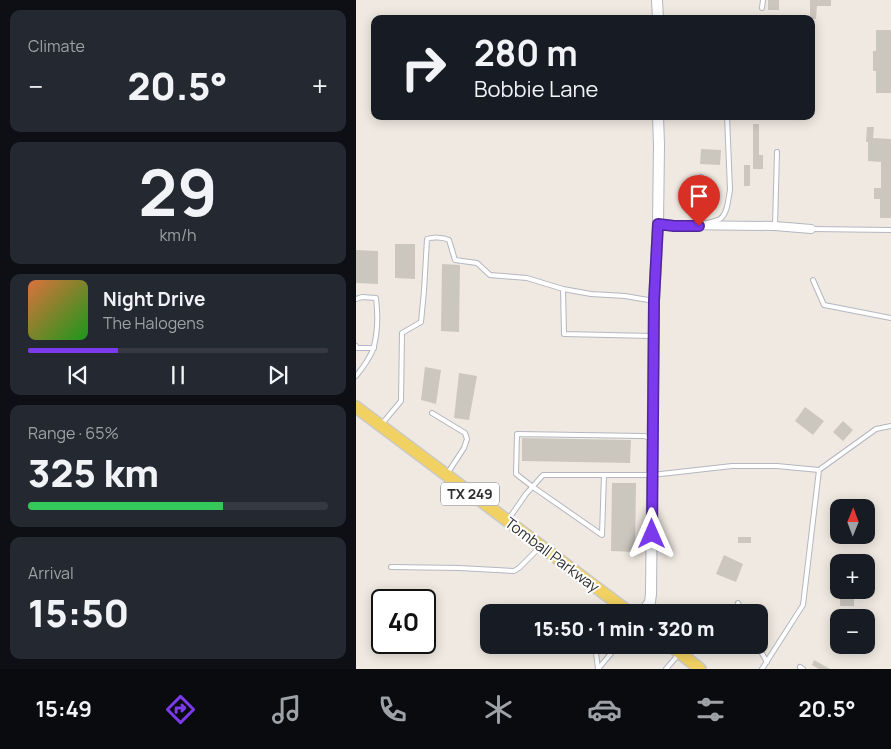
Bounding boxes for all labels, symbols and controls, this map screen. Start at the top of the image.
text: 280 m [474,29,578,77]
text: Climate [28,35,85,57]
icon: right [391,35,456,100]
text: 20.5° [127,59,228,111]
text: − [28,67,43,105]
text: + [312,67,328,105]
text: Bobbie Lane [474,74,598,104]
text: 29 [138,147,218,236]
pin [678,175,720,226]
icon: arrive [685,182,713,210]
text: km/h [159,224,197,246]
text: Night Drive [103,286,205,312]
text: The Halogens [103,312,204,334]
icon: previous [64,361,92,389]
icon: pause [164,361,192,389]
icon: next [264,361,292,389]
text: Range · 65% [28,422,119,444]
text: 325 km [28,446,159,498]
road number: TX 249 [441,482,499,506]
north arrow [830,499,875,544]
map controls [830,499,875,654]
position arrow [625,507,677,559]
street label: Tomball Parkway [501,512,604,597]
button: + [830,554,875,599]
text: Arrival [28,562,74,584]
text: 15:50 [28,586,129,638]
speed limit sign: 40 [371,589,436,654]
button: − [830,609,875,654]
text: 15:50 · 1 min · 320 m [534,616,714,642]
icon: directions [163,692,198,727]
icon: music [269,692,304,727]
icon: phone [375,692,410,727]
icon: climate [481,692,516,727]
icon: car [587,692,622,727]
icon: filters [693,692,728,727]
text: 15:49 [35,694,92,724]
text: 20.5° [798,694,856,724]

